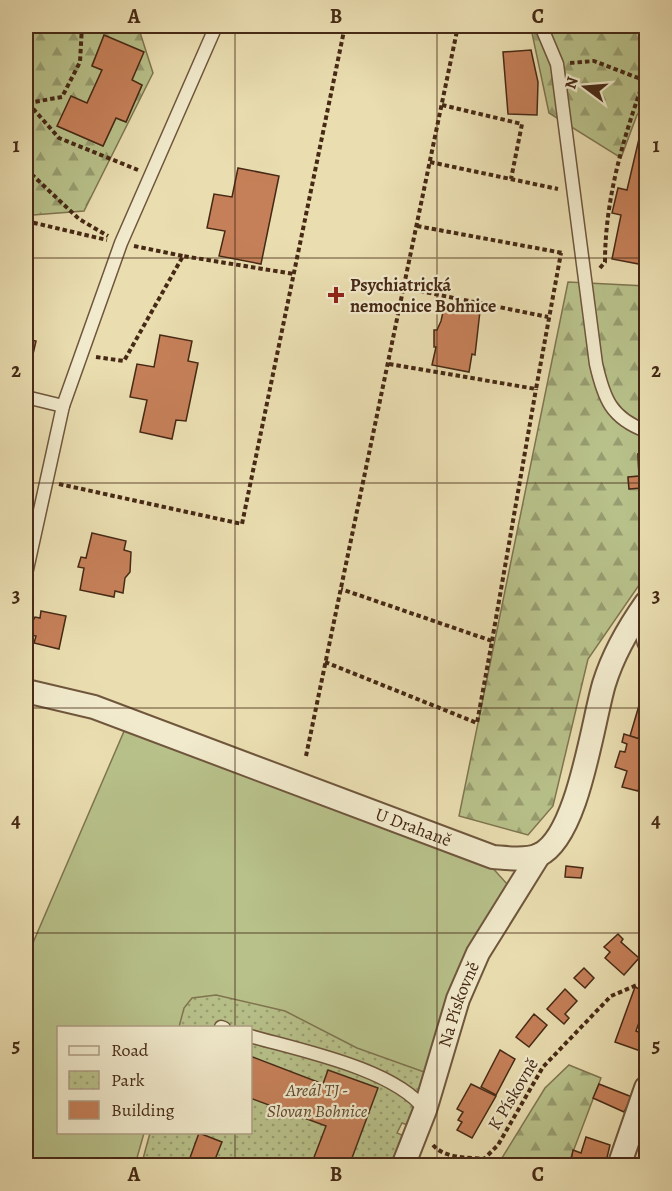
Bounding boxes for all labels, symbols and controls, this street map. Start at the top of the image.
text: A [127,3,141,30]
text: B [330,3,342,30]
text: C [532,3,544,30]
north arrow [555,57,615,117]
text: N [559,74,584,92]
text: 1 [12,132,20,159]
text: 1 [652,132,660,159]
place label: Psychiatrická nemocnice Bohnice [350,273,496,318]
marker: Psychiatrická nemocnice Bohnice [327,286,345,304]
text: 2 [11,357,21,384]
text: 2 [651,357,661,384]
text: 3 [12,582,20,609]
text: 3 [652,582,660,609]
street label: U Drahaně [372,802,455,852]
text: 4 [11,807,21,834]
text: 4 [651,807,661,834]
street label: Na Pískovně [432,958,485,1050]
legend [57,1026,252,1134]
text: 5 [12,1032,20,1059]
text: 5 [652,1032,660,1059]
text: Road [111,1038,149,1062]
street label: K Pískovně [482,1053,544,1135]
text: Park [111,1068,145,1092]
park label: Areál TJ - Slovan Bohnice [267,1078,368,1123]
text: Building [111,1098,175,1122]
text: A [127,1161,141,1188]
text: B [330,1161,342,1188]
text: C [532,1161,544,1188]

